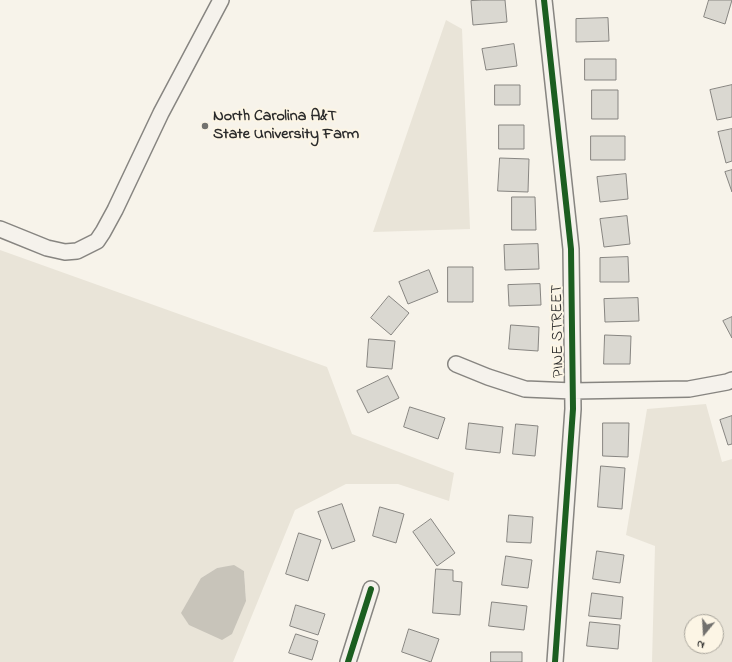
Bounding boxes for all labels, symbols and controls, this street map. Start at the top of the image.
place label: North Carolina A&T State University Farm [213,107,359,145]
marker: North Carolina A&T State University Farm [200,121,210,131]
street label: PINE STREET [549,284,569,378]
north arrow [684,614,724,654]
text: N [695,636,707,653]

